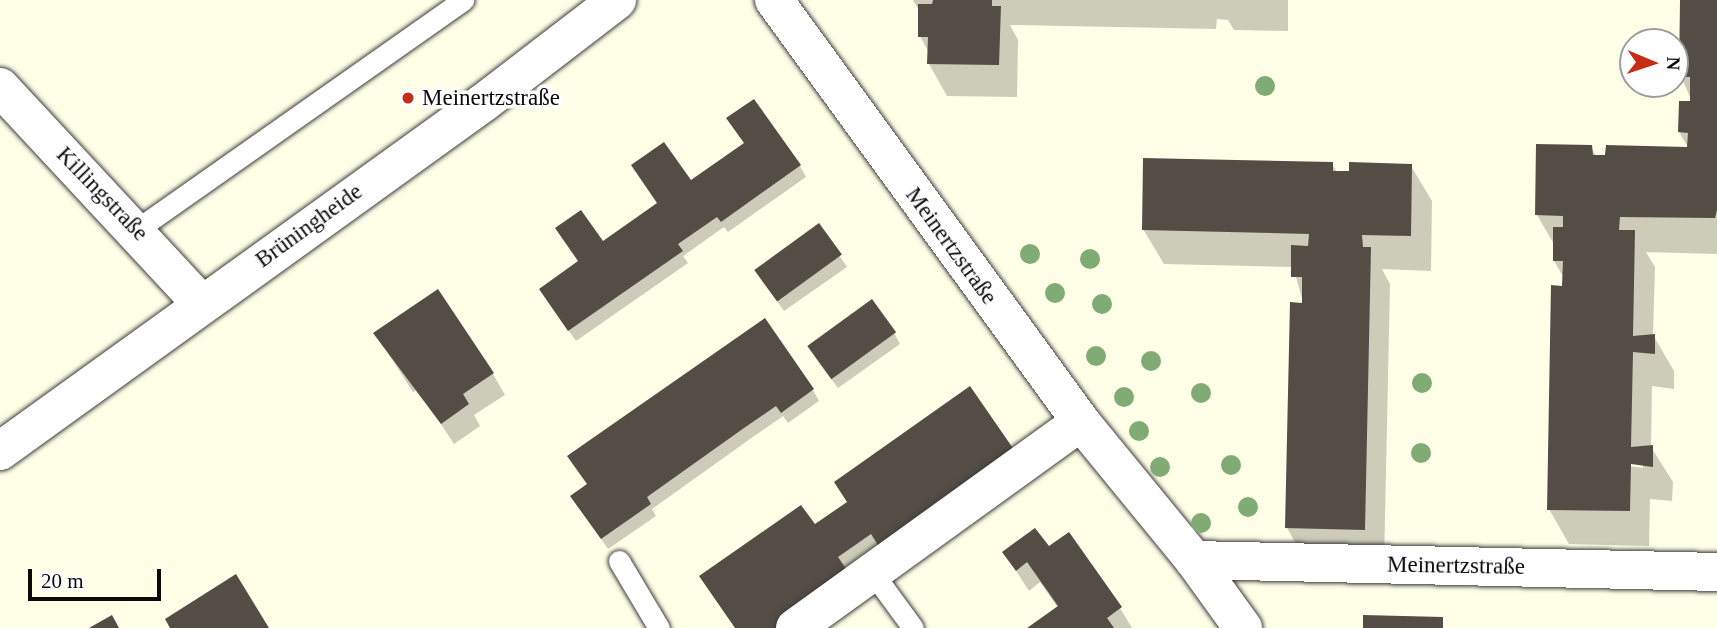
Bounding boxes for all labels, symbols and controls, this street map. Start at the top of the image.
north arrow [1619,28,1689,98]
text: N [1663,56,1684,71]
place label: Meinertzstraße [422,84,560,112]
marker: Meinertzstraße [400,90,416,106]
street label: Killingstraße [50,141,154,247]
street label: Brüningheide [250,178,368,274]
street label: Meinertzstraße [899,182,1003,310]
street label: Meinertzstraße [1387,551,1525,581]
scale bar [32,554,164,598]
text: 20 m [41,569,84,593]

